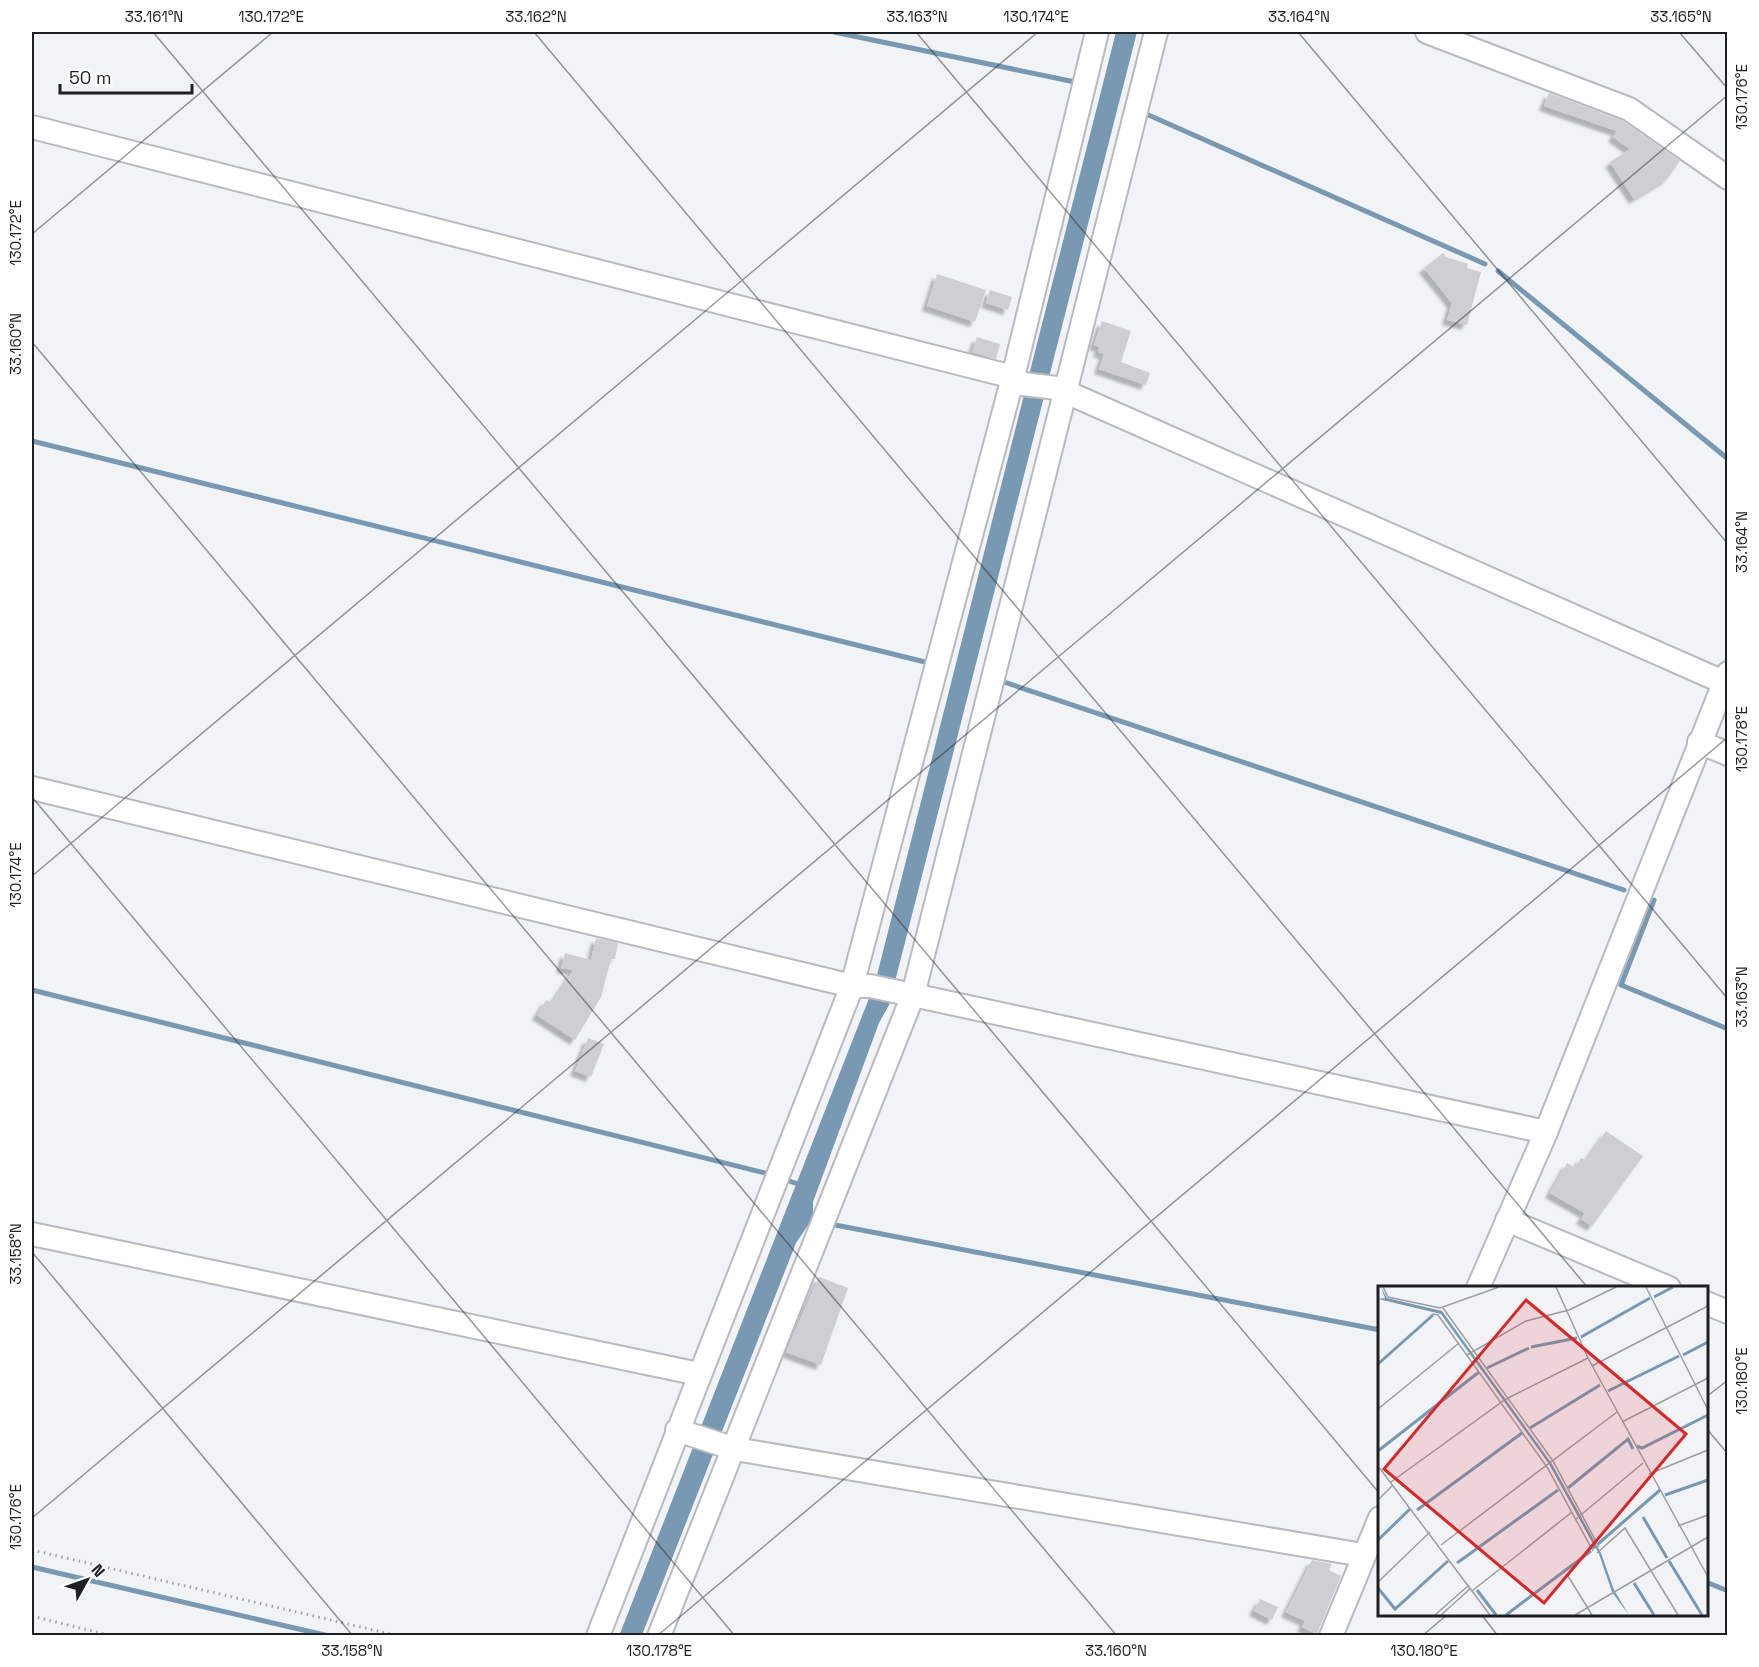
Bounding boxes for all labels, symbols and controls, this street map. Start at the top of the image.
text: 33.161°N [125,7,183,26]
text: 130.172°E [238,7,304,26]
text: 33.162°N [505,7,567,26]
text: 33.163°N [886,7,948,26]
text: 130.174°E [1003,7,1069,26]
text: 33.164°N [1268,7,1330,26]
text: 33.165°N [1650,7,1712,26]
scale bar [60,57,192,95]
text: 130.176°E [1732,64,1751,130]
text: 50 m [69,66,111,89]
text: 130.172°E [6,200,25,266]
text: 33.160°N [6,313,25,375]
text: 33.164°N [1732,511,1751,573]
text: 130.178°E [1732,706,1751,772]
text: 130.174°E [6,842,25,908]
text: 33.163°N [1732,966,1751,1028]
text: 33.158°N [6,1223,25,1285]
inset map [1378,1286,1708,1616]
text: 130.180°E [1732,1347,1751,1415]
text: 130.176°E [6,1484,25,1550]
north arrow [57,1550,117,1610]
text: N [87,1560,110,1582]
text: 33.158°N [321,1641,383,1660]
text: 130.178°E [626,1641,692,1660]
text: 33.160°N [1085,1641,1147,1660]
text: 130.180°E [1390,1641,1458,1660]

